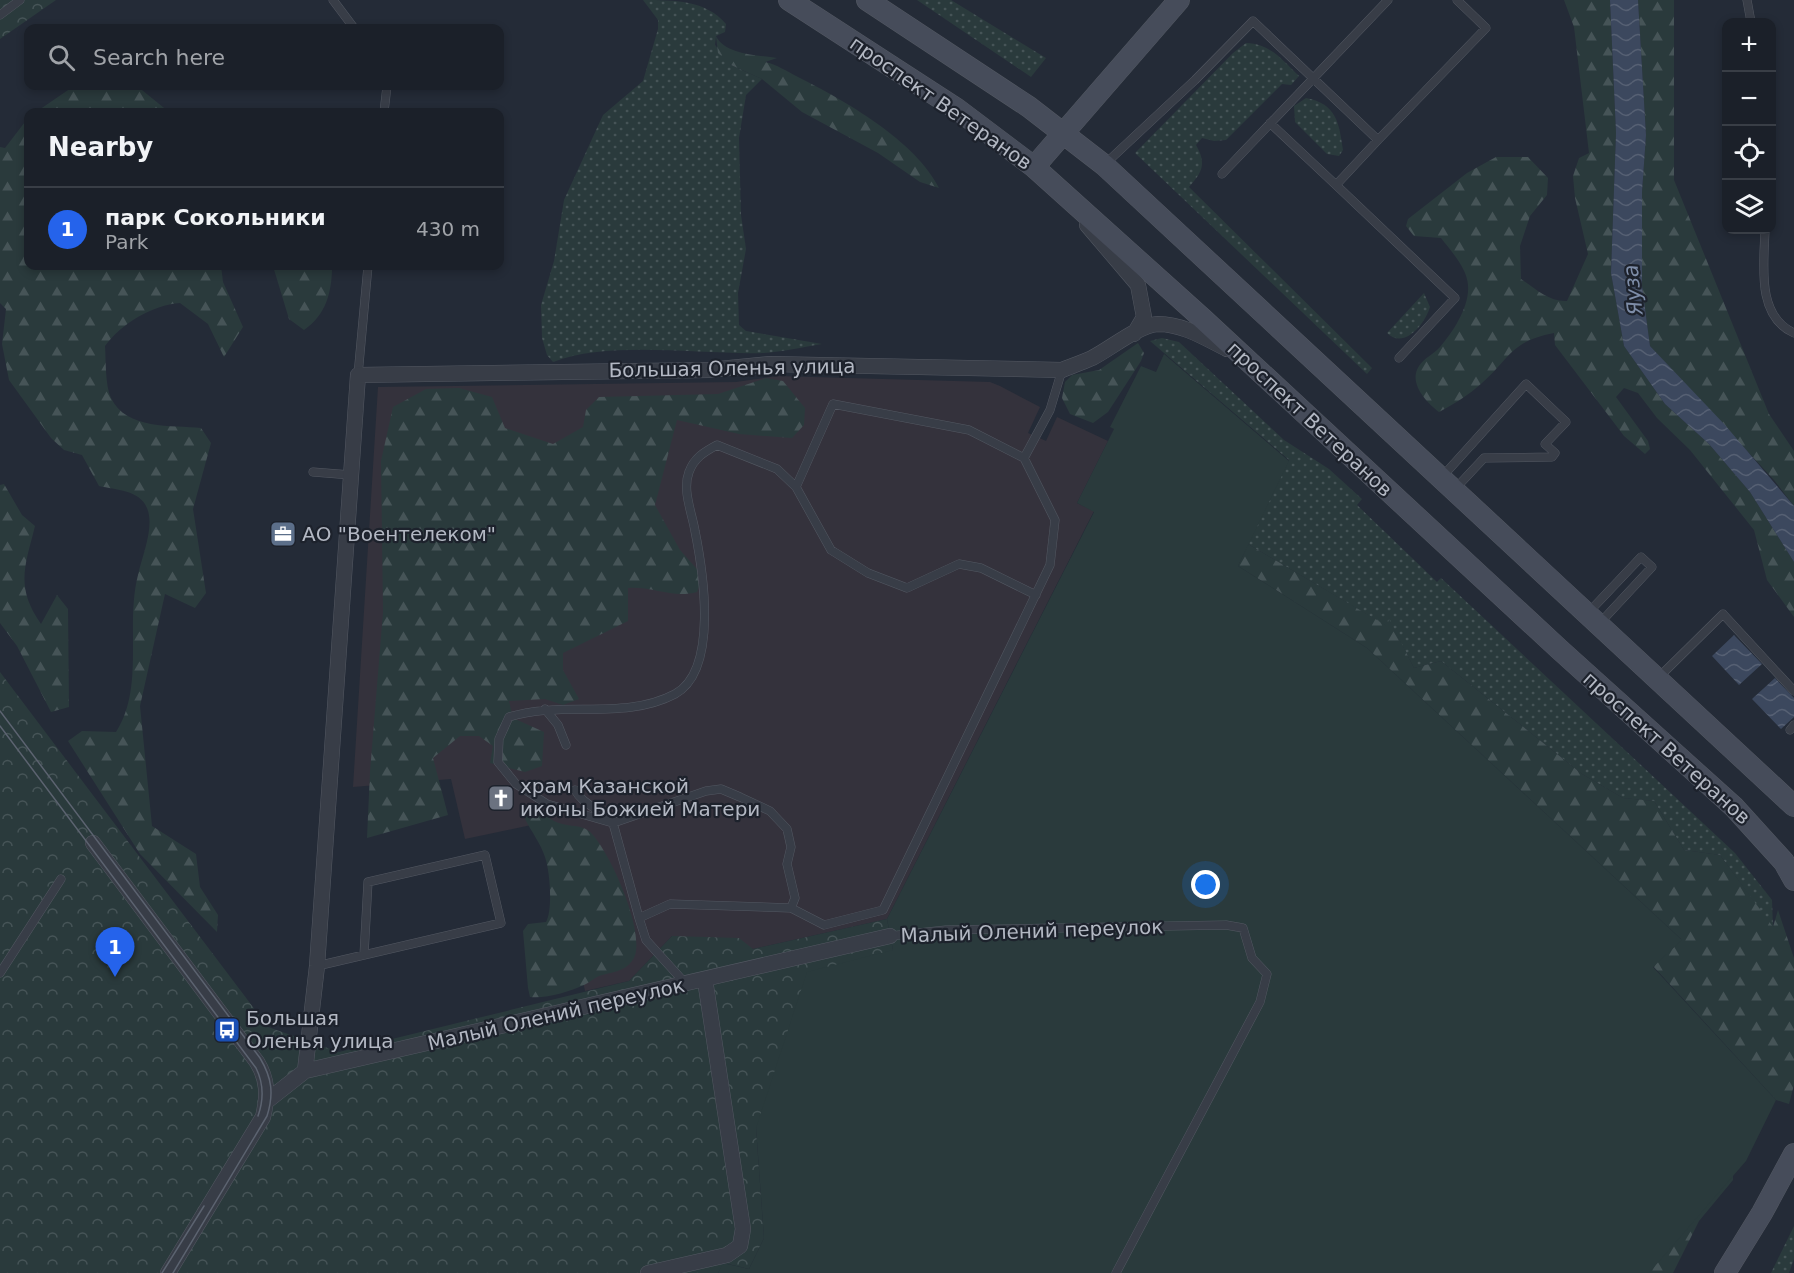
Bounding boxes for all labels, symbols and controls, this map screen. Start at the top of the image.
map controls [1722,18,1776,234]
button: + [1722,18,1776,72]
search box [24,24,504,90]
street label: проспект Ветеранов [845,31,1037,175]
icon: search [45,41,78,74]
text: Search here [93,45,225,70]
button: − [1722,72,1776,126]
button: locate [1722,126,1776,180]
text: Nearby [48,132,153,162]
button: layers [1722,180,1776,234]
text: парк Сокольники [105,205,326,230]
text: 1 [61,217,74,241]
text: 430 m [416,217,480,241]
text: Park [105,230,148,254]
water label: Яуза [1618,263,1648,318]
street label: проспект Ветеранов [1223,336,1397,502]
street label: Большая Оленья улица [608,354,856,382]
office icon: АО "Воентелеком" [268,519,298,549]
place label: АО "Воентелеком" [302,522,496,546]
street label: проспект Ветеранов [1579,667,1755,829]
place label: храм Казанской иконы Божией Матери [520,774,760,821]
church icon: храм Казанской иконы Божией Матери [486,783,516,813]
your location [1191,870,1220,899]
street label: Малый Олений переулок [900,914,1164,948]
pin: 1 [96,928,134,977]
street label: Малый Олений переулок [425,973,687,1055]
place label: Большая Оленья улица [246,1006,394,1053]
bus stop icon: Большая Оленья улица [212,1015,242,1045]

